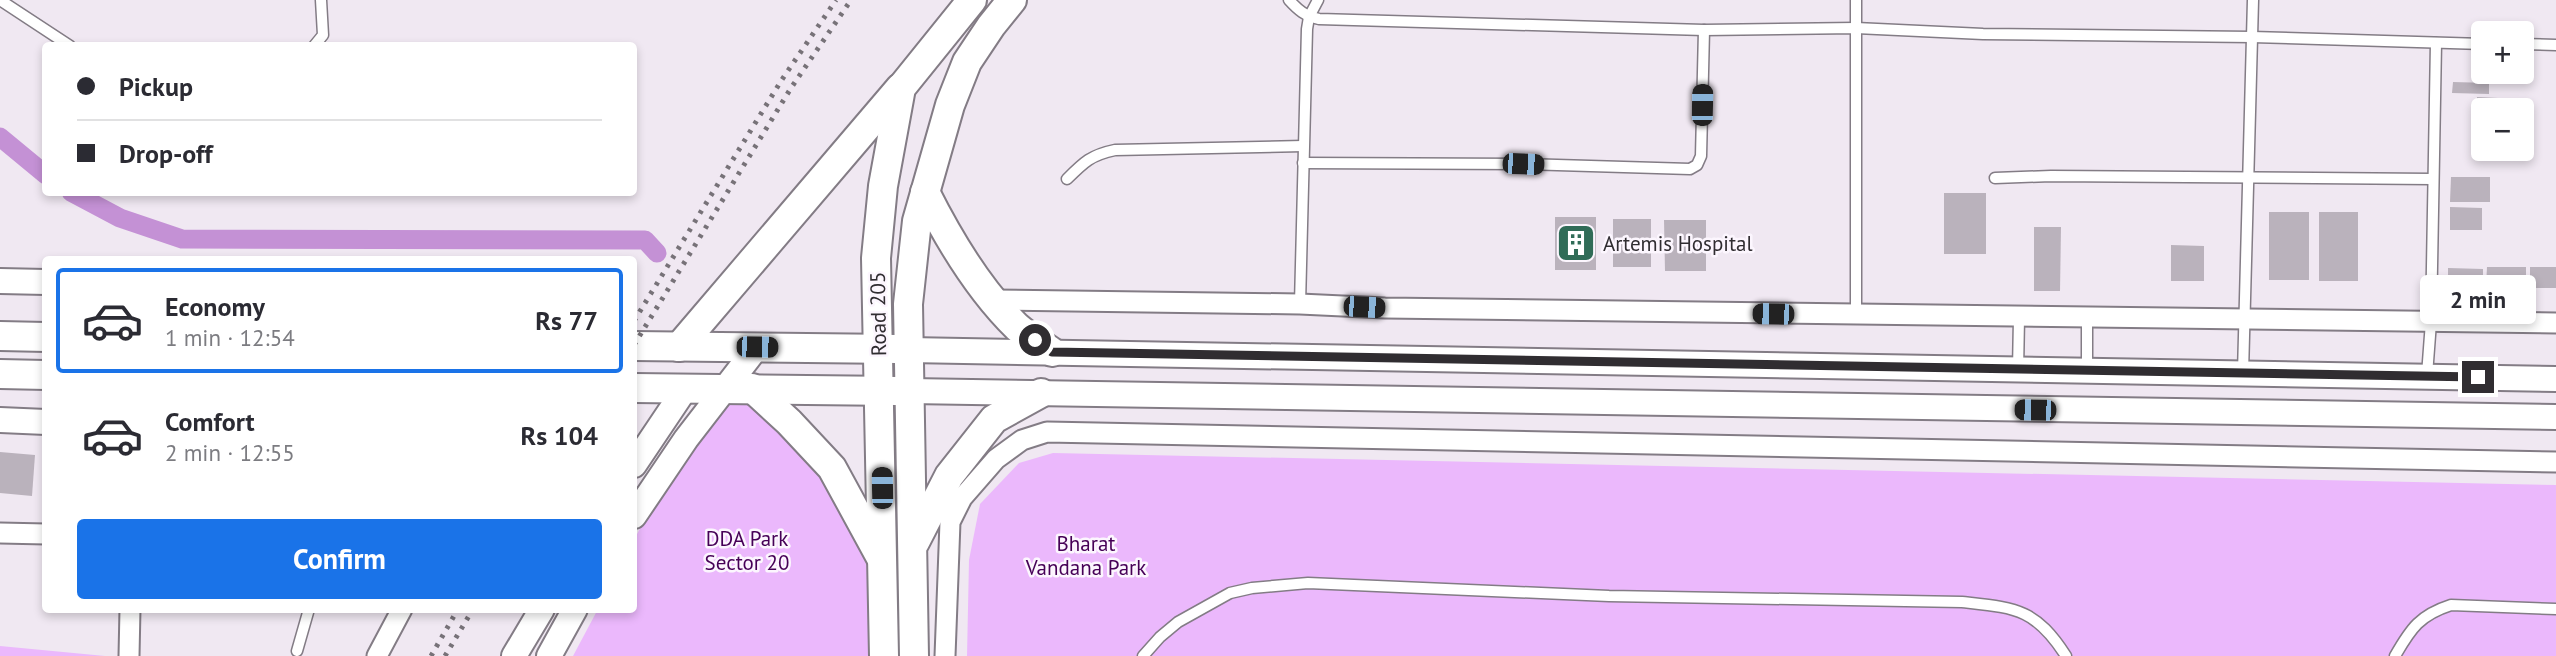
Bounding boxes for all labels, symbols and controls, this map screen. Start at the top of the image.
map controls [2471,21,2534,161]
button: + [2471,21,2534,84]
text: Pickup [119,70,193,103]
car [1692,84,1713,126]
button: − [2471,98,2534,161]
text: Drop-off [119,137,213,170]
car [1502,153,1545,175]
building icon: Artemis Hospital [1555,222,1597,264]
place label: Artemis Hospital [1603,230,1753,257]
street label: Road 205 [864,272,892,356]
callout: 2 min [2420,276,2536,324]
text: 2 min [2450,285,2506,314]
icon: car [81,289,144,352]
text: Economy [165,290,265,323]
car [1343,295,1386,319]
car [1752,303,1795,325]
text: Rs 77 [535,304,598,337]
text: 1 min · 12:54 [165,323,295,352]
route start [1019,324,1051,356]
car [736,336,779,358]
route end [2462,361,2494,393]
car [2014,399,2057,421]
icon: car [81,404,144,467]
text: Comfort [165,405,255,438]
text: Rs 104 [521,419,598,452]
text: 2 min · 12:55 [165,438,295,467]
car [872,467,893,509]
button: Confirm [77,519,602,599]
park label: DDA Park Sector 20 [705,525,789,576]
park label: Bharat Vandana Park [1025,530,1146,581]

